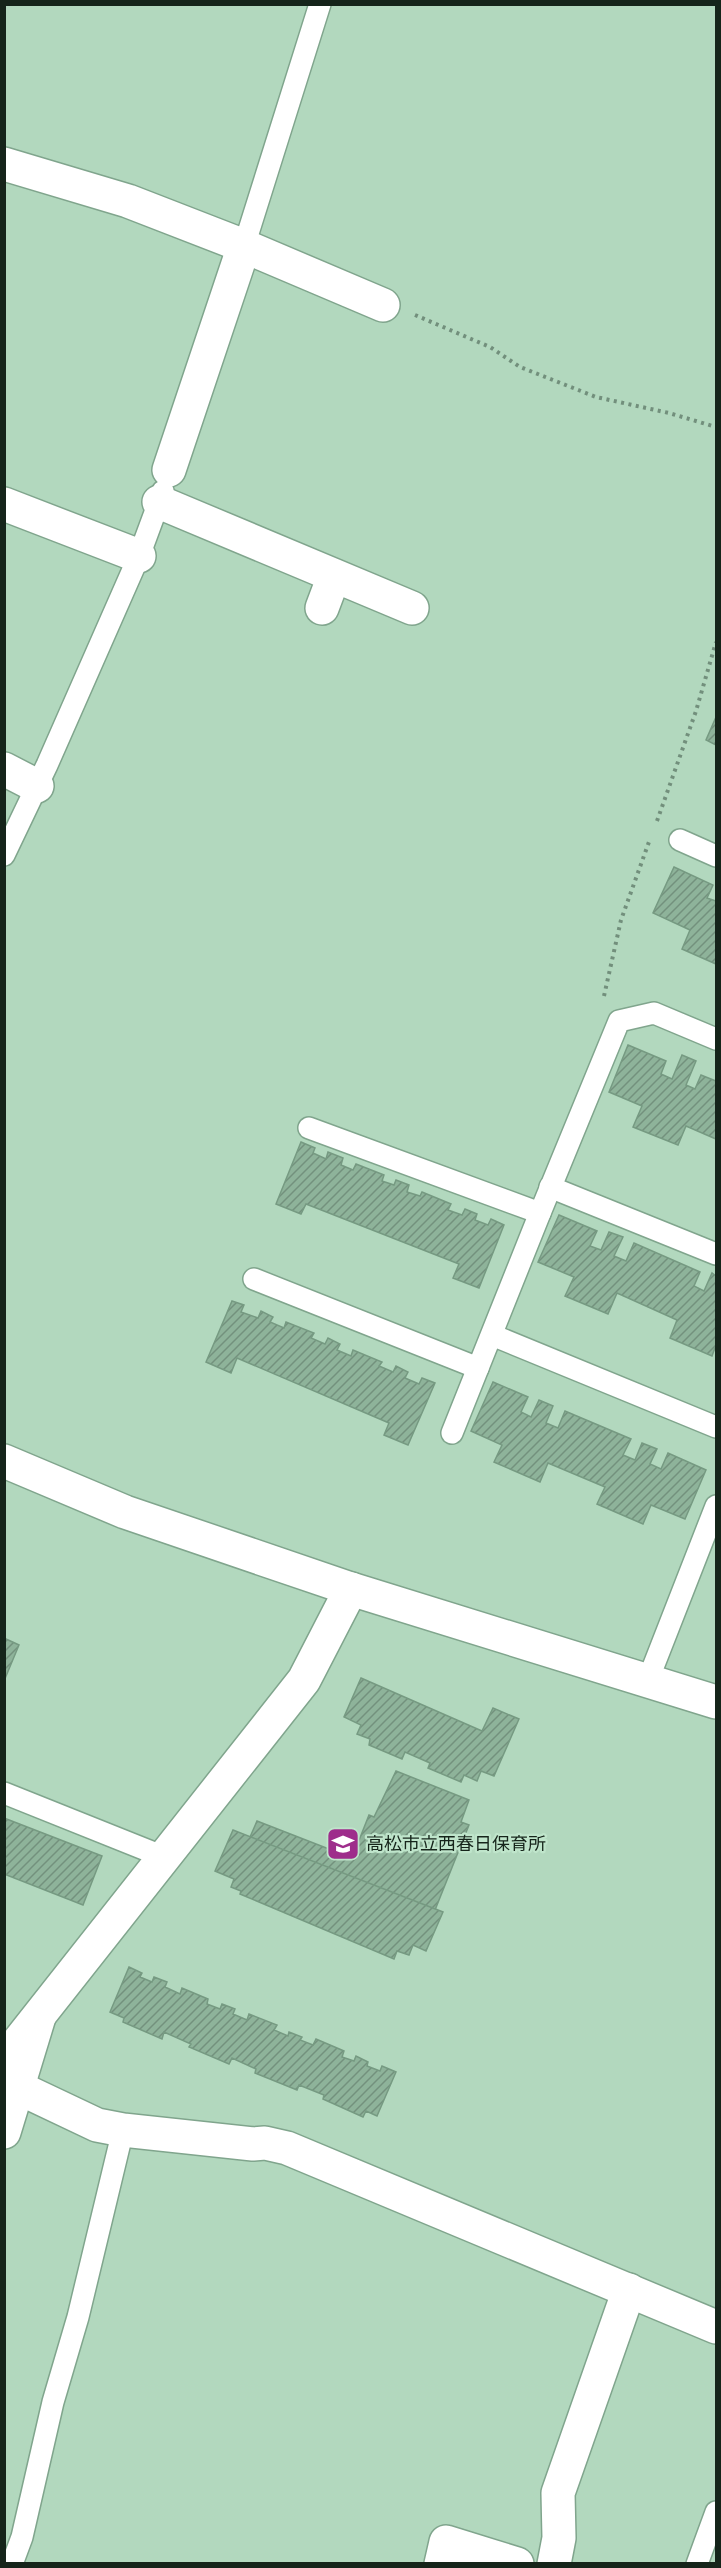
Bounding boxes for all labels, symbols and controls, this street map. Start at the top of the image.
school or university icon: 高松市立西春日保育所 [325,1826,361,1862]
place label: 高松市立西春日保育所 [366,1831,546,1857]

